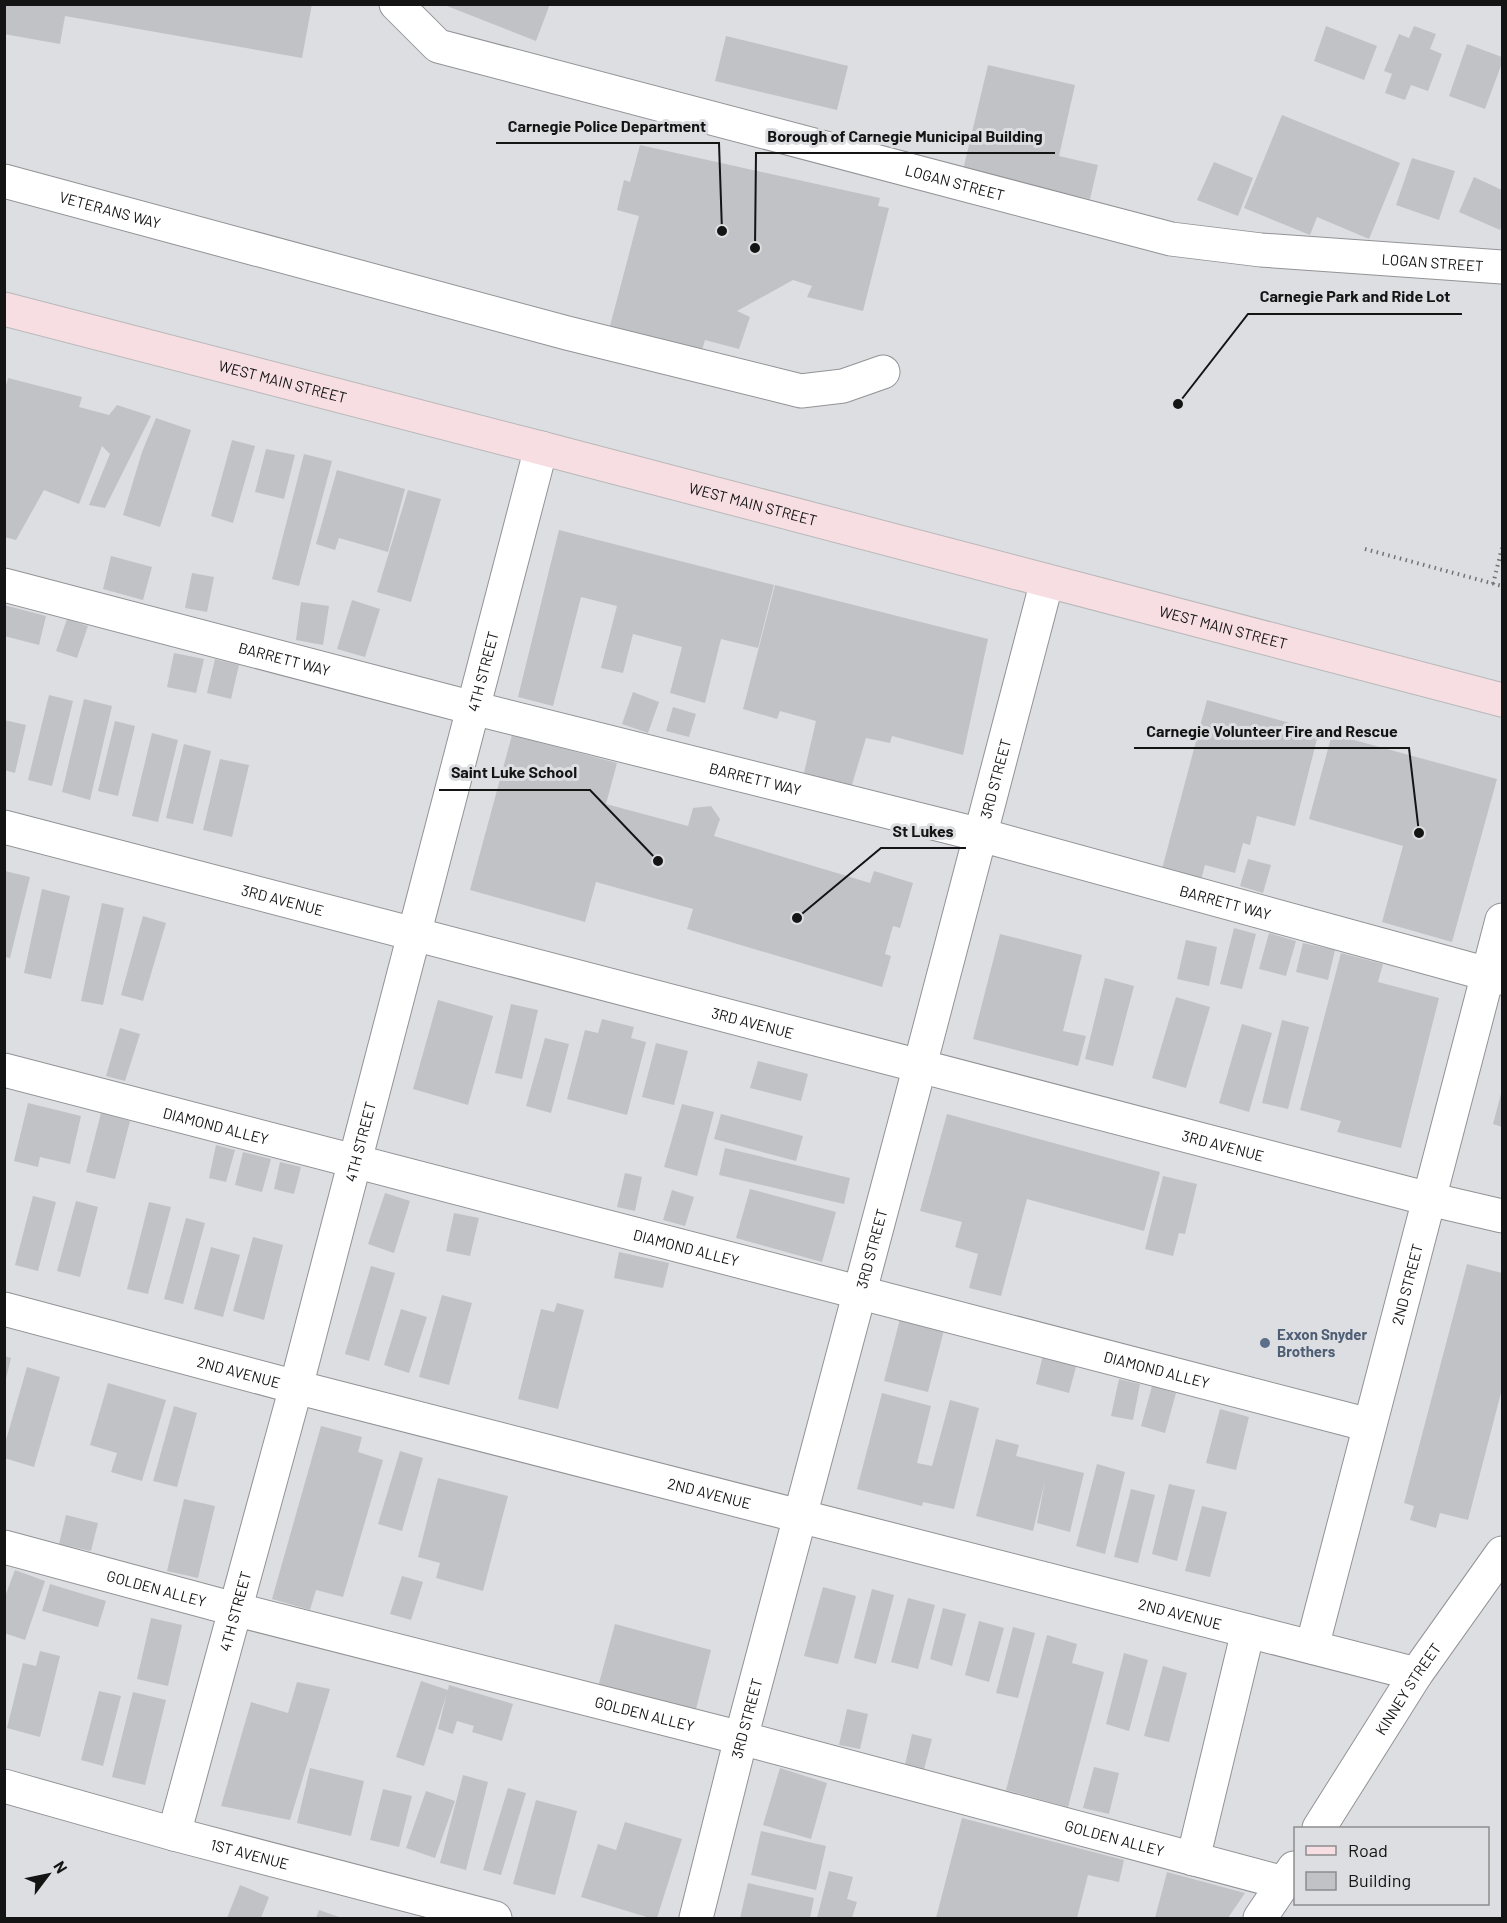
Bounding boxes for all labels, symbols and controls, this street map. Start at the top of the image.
callout: Carnegie Police Department [496,109,719,143]
text: Carnegie Police Department [508,116,706,135]
callout: Borough of Carnegie Municipal Building [756,119,1055,153]
text: Borough of Carnegie Municipal Building [767,126,1043,145]
street label: LOGAN STREET [903,160,1007,204]
street label: VETERANS WAY [57,187,163,232]
street label: LOGAN STREET [1381,250,1484,275]
callout: Carnegie Park and Ride Lot [1248,280,1462,314]
text: Carnegie Park and Ride Lot [1260,286,1450,305]
street label: WEST MAIN STREET [217,356,349,406]
street label: WEST MAIN STREET [687,478,819,529]
street label: WEST MAIN STREET [1157,601,1289,652]
street label: 4TH STREET [464,629,502,714]
street label: BARRETT WAY [237,638,332,679]
callout: Carnegie Volunteer Fire and Rescue [1134,714,1409,748]
text: Carnegie Volunteer Fire and Rescue [1146,721,1398,740]
street label: 3RD STREET [976,737,1014,821]
callout: Saint Luke School [439,756,590,790]
street label: BARRETT WAY [708,758,803,799]
text: Saint Luke School [451,762,577,781]
callout: St Lukes [881,814,966,848]
text: St Lukes [892,821,954,840]
street label: 3RD AVENUE [240,880,326,919]
street label: BARRETT WAY [1178,881,1273,923]
street label: 3RD AVENUE [710,1003,796,1042]
street label: 4TH STREET [341,1099,379,1184]
street label: DIAMOND ALLEY [161,1103,271,1148]
street label: 3RD AVENUE [1180,1126,1266,1165]
street label: 3RD STREET [852,1207,891,1291]
street label: DIAMOND ALLEY [632,1225,741,1270]
street label: 2ND STREET [1388,1242,1426,1327]
place label: Exxon Snyder Brothers [1277,1325,1367,1360]
marker: Exxon Snyder Brothers [1258,1336,1272,1350]
street label: DIAMOND ALLEY [1102,1347,1212,1392]
street label: 2ND AVENUE [195,1352,282,1391]
street label: 2ND AVENUE [666,1474,753,1512]
street label: GOLDEN ALLEY [105,1566,208,1610]
street label: 4TH STREET [215,1569,254,1653]
street label: 2ND AVENUE [1137,1594,1224,1633]
street label: KINNEY STREET [1371,1639,1444,1738]
street label: 3RD STREET [727,1676,766,1760]
street label: GOLDEN ALLEY [593,1692,697,1735]
street label: GOLDEN ALLEY [1063,1816,1166,1860]
legend [1294,1827,1489,1905]
street label: 1ST AVENUE [209,1835,291,1873]
text: Road [1348,1839,1388,1861]
north arrow [18,1845,78,1905]
text: N [50,1857,72,1876]
text: Building [1348,1869,1411,1891]

